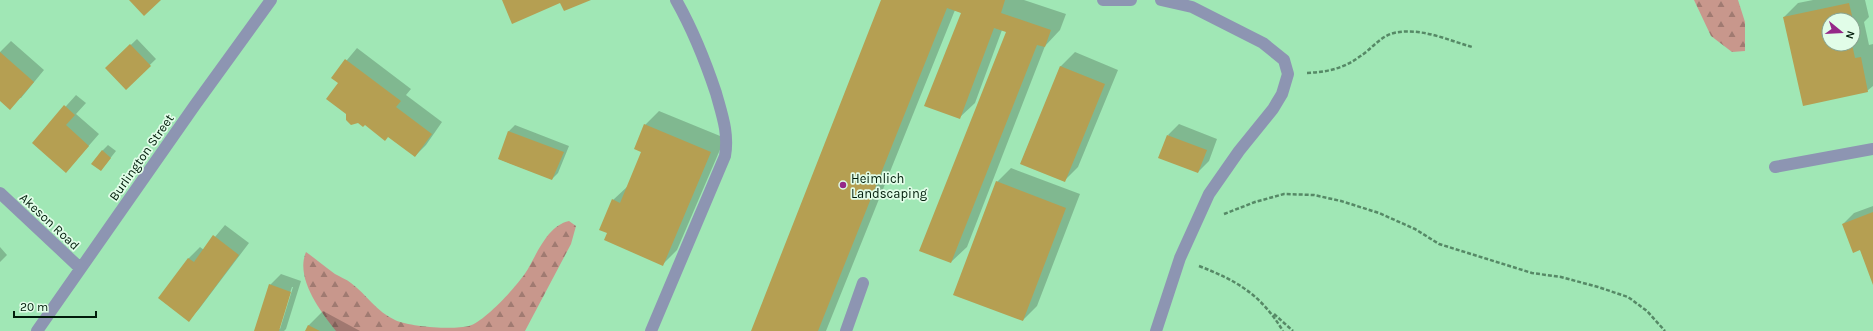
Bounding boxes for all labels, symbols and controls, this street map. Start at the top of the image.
north arrow [1821,12,1861,52]
text: N [1843,29,1857,41]
street label: Burlington Street [106,111,177,203]
place label: Heimlich Landscaping [851,171,928,201]
marker: Heimlich Landscaping [838,180,848,190]
street label: Akeson Road [17,190,83,253]
scale bar [14,293,96,319]
text: 20 m [20,300,48,314]

